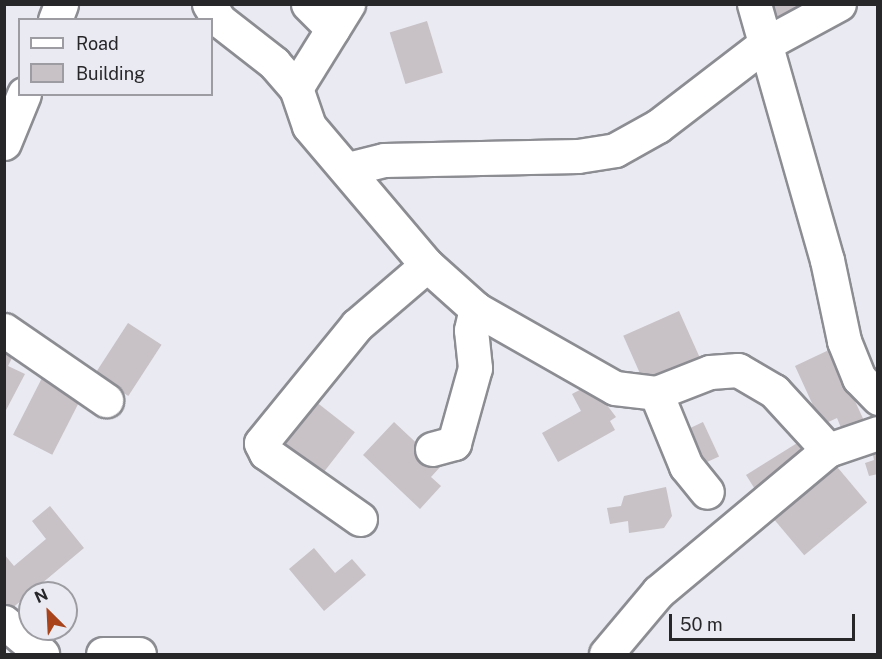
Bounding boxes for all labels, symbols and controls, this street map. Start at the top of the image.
legend [18,18,213,96]
text: Road [76,33,119,54]
text: Building [76,63,145,84]
north arrow [18,581,78,641]
text: N [32,585,51,607]
scale bar [672,602,858,640]
text: 50 m [680,614,723,635]

